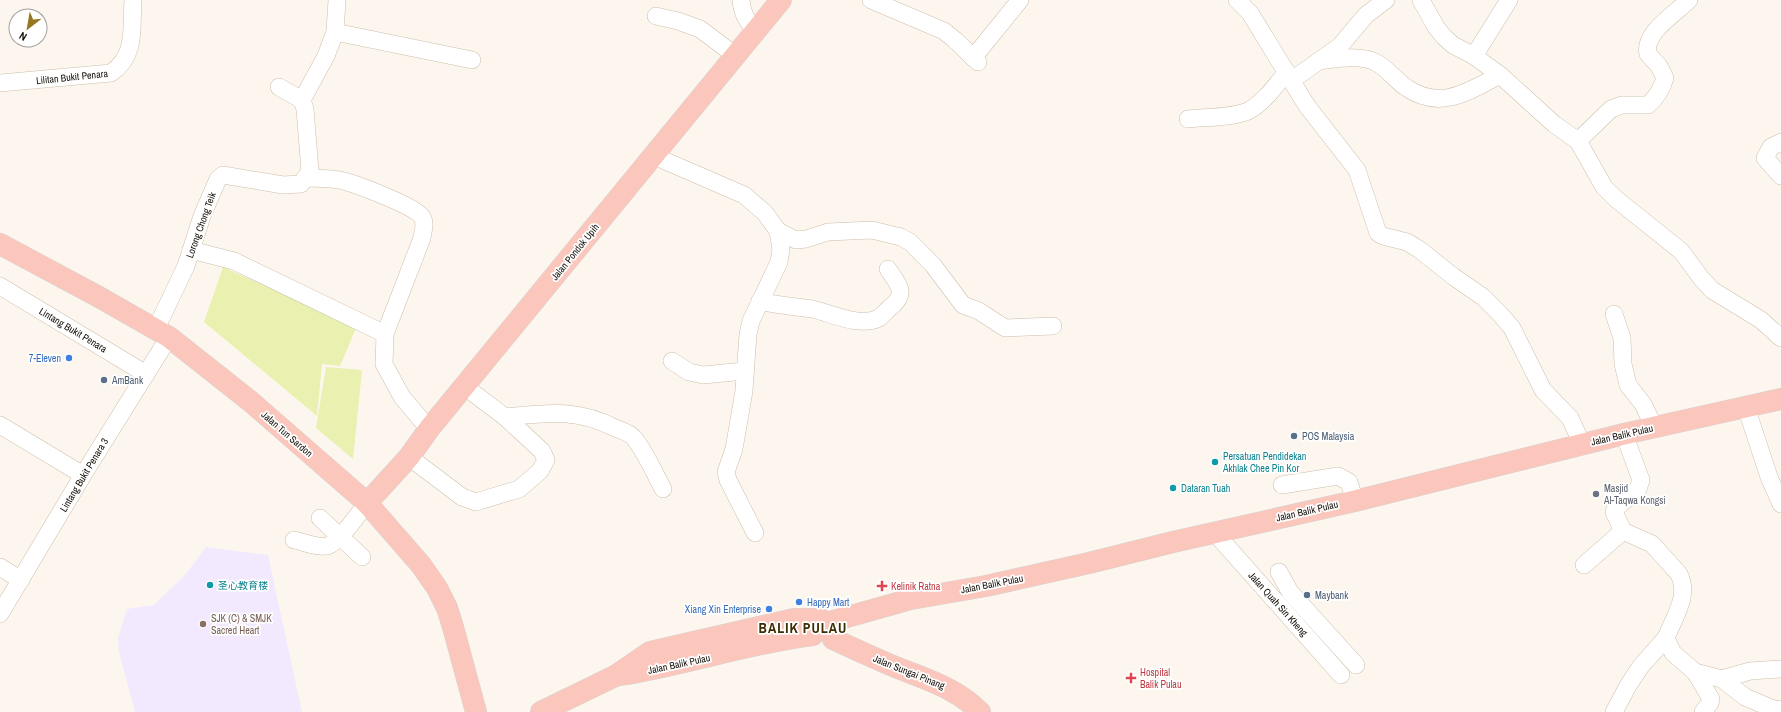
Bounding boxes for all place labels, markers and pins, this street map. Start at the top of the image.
place label: 7-Eleven [29,352,61,365]
marker: 7-Eleven [64,353,74,363]
place label: AmBank [111,374,144,387]
marker: AmBank [99,375,109,385]
place label: POS Malaysia [1302,430,1355,443]
marker: POS Malaysia [1289,431,1299,441]
place label: Persatuan Pendidekan Akhlak Chee Pin Kor [1222,450,1306,475]
marker: Persatuan Pendidekan Akhlak Chee Pin Kor [1210,457,1220,467]
place label: Dataran Tuah [1181,482,1230,495]
place label: Masjid Al-Taqwa Kongsi [1603,482,1666,507]
marker: Dataran Tuah [1168,483,1178,493]
marker: Masjid Al-Taqwa Kongsi [1591,489,1601,499]
place label: 圣心教育楼 [218,579,268,592]
marker: 圣心教育楼 [205,580,215,590]
marker: Kelinik Ratna [876,580,888,592]
place label: Kelinik Ratna [891,580,941,593]
place label: Maybank [1315,589,1349,602]
marker: Maybank [1302,590,1312,600]
place label: Happy Mart [807,596,850,609]
marker: Happy Mart [794,597,804,607]
place label: Xiang Xin Enterprise [685,603,761,616]
marker: Xiang Xin Enterprise [764,604,774,614]
place label: SJK (C) & SMJK Sacred Heart [211,612,272,637]
marker: SJK (C) & SMJK Sacred Heart [198,619,208,629]
place label: Hospital Balik Pulau [1140,666,1181,691]
marker: Hospital Balik Pulau [1125,672,1137,684]

